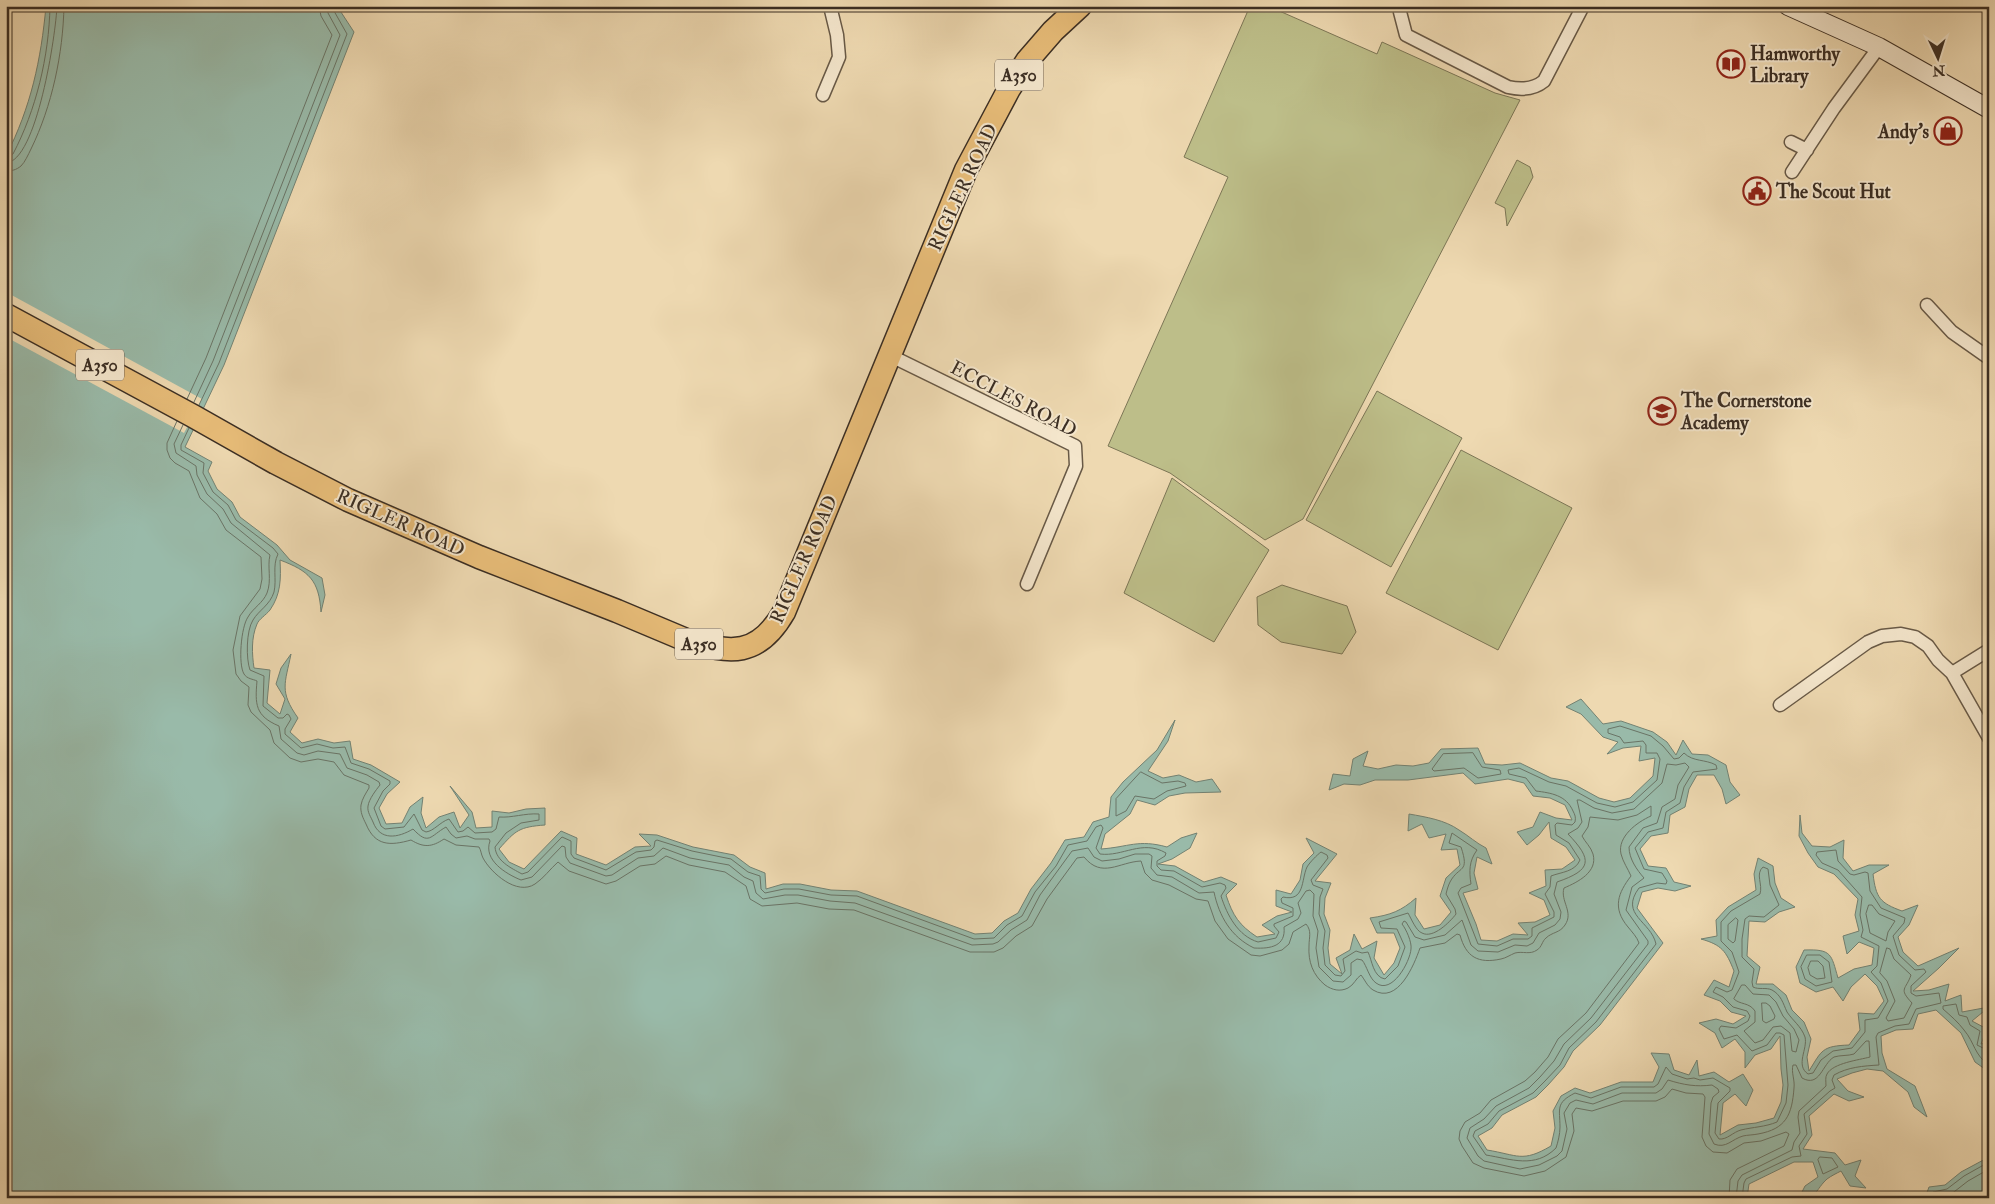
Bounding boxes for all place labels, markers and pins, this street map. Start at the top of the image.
place label: Hamworthy Library [1750,42,1841,89]
library icon: Hamworthy Library [1716,49,1746,79]
shop icon: Andy's [1933,116,1963,146]
place label: Andy's [1877,120,1929,145]
public building icon: The Scout Hut [1742,176,1772,206]
place label: The Scout Hut [1775,180,1891,204]
place label: The Cornerstone Academy [1680,389,1812,436]
school or university icon: The Cornerstone Academy [1647,396,1677,426]

